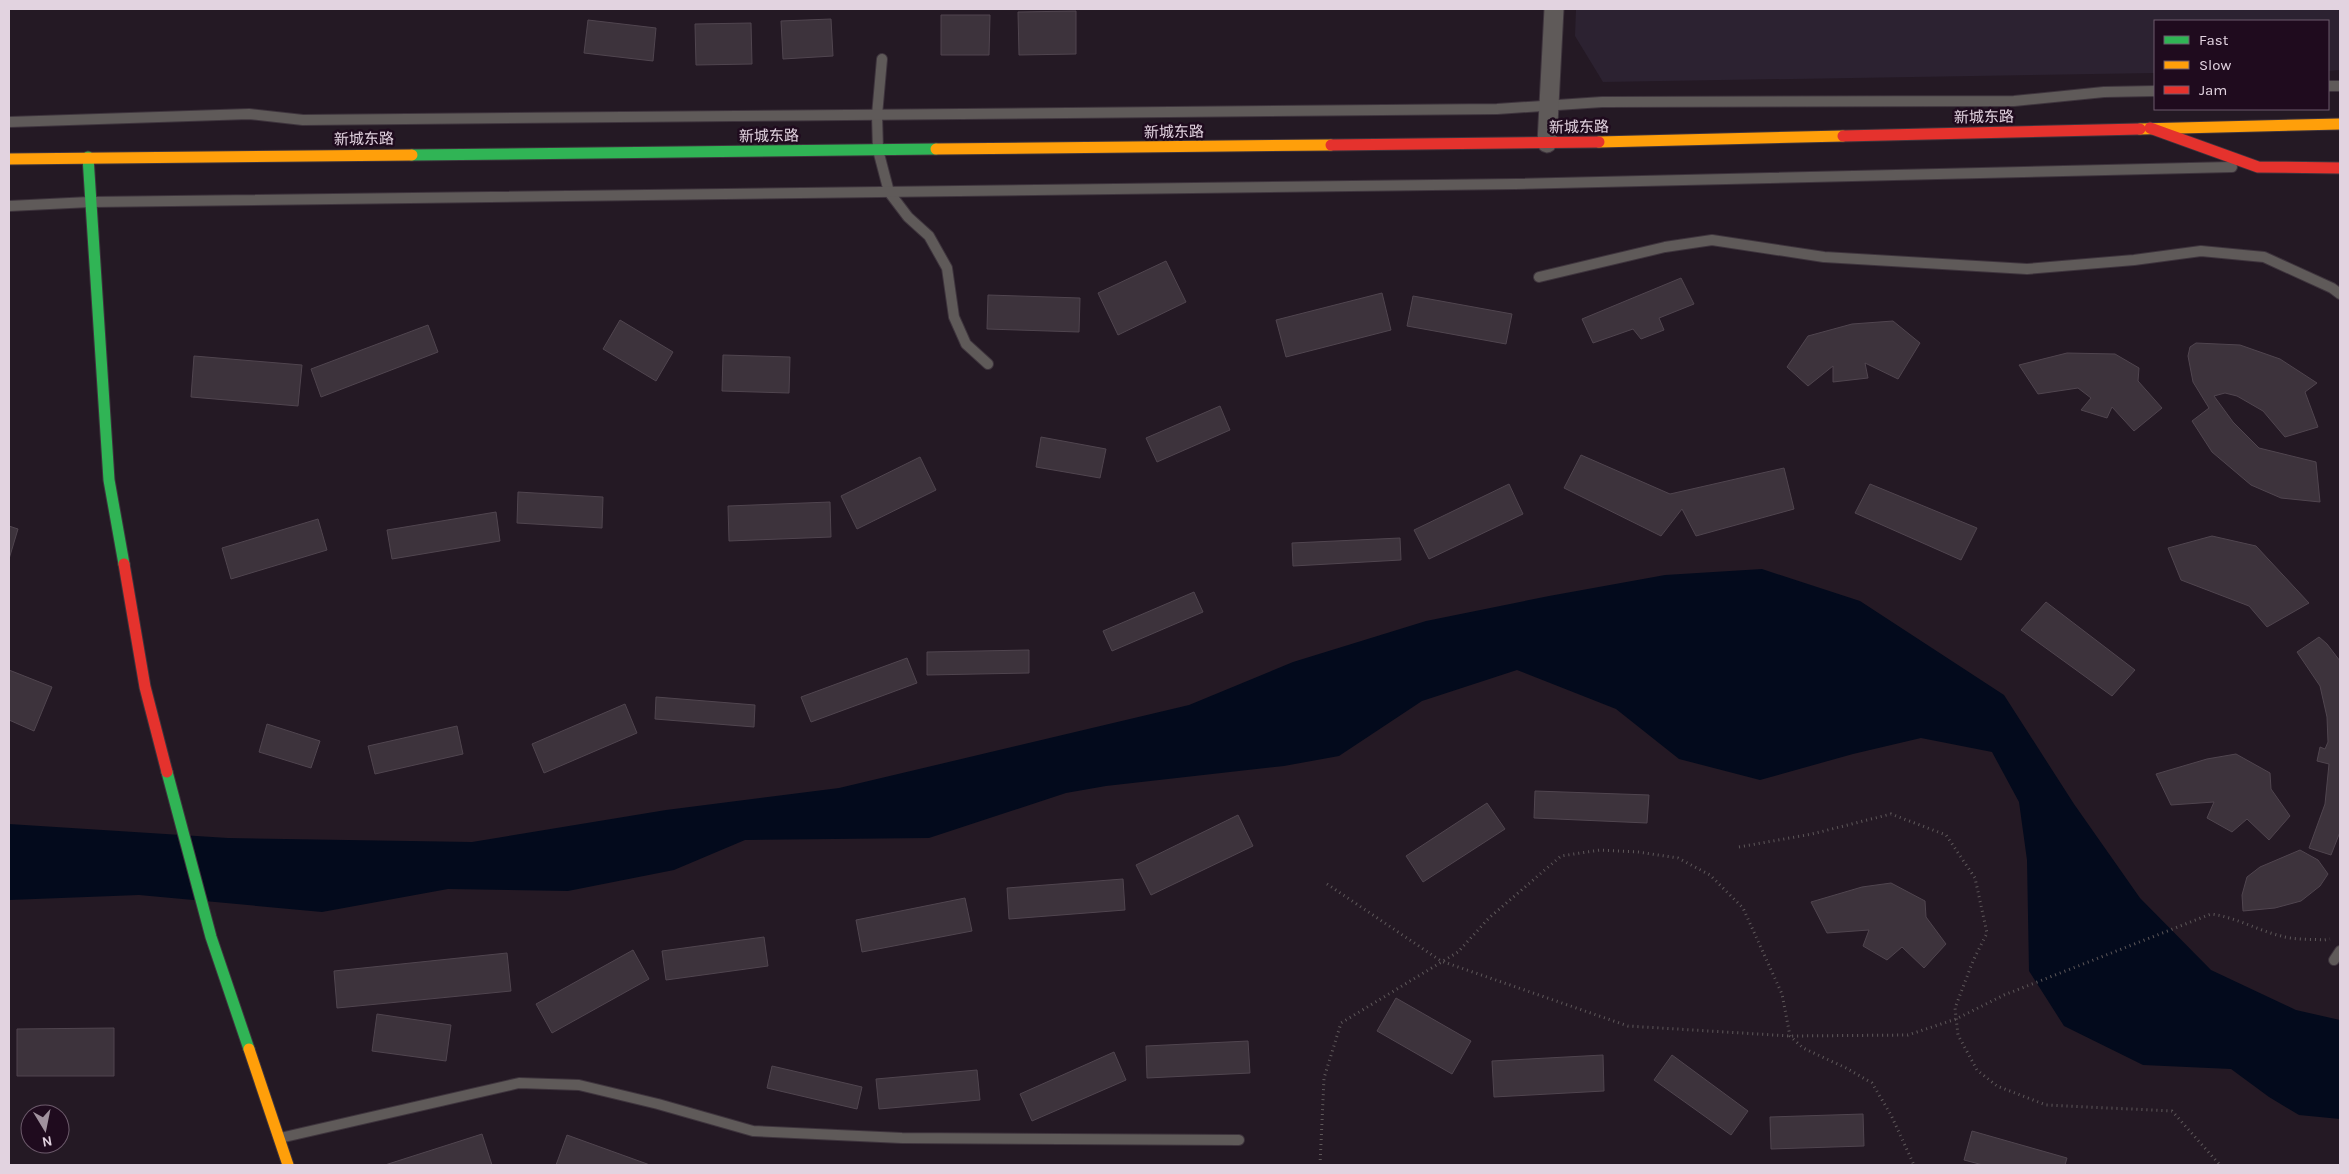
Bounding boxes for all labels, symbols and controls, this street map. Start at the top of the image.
legend [2154,20,2329,110]
text: Fast [2199,31,2229,49]
text: Slow [2199,56,2231,74]
text: Jam [2199,81,2227,99]
street label: 新城东路 [1954,107,2014,127]
street label: 新城东路 [1549,117,1609,137]
street label: 新城东路 [1144,122,1204,142]
street label: 新城东路 [739,126,799,146]
street label: 新城东路 [334,129,394,149]
north arrow [20,1104,70,1154]
text: N [41,1132,54,1151]

